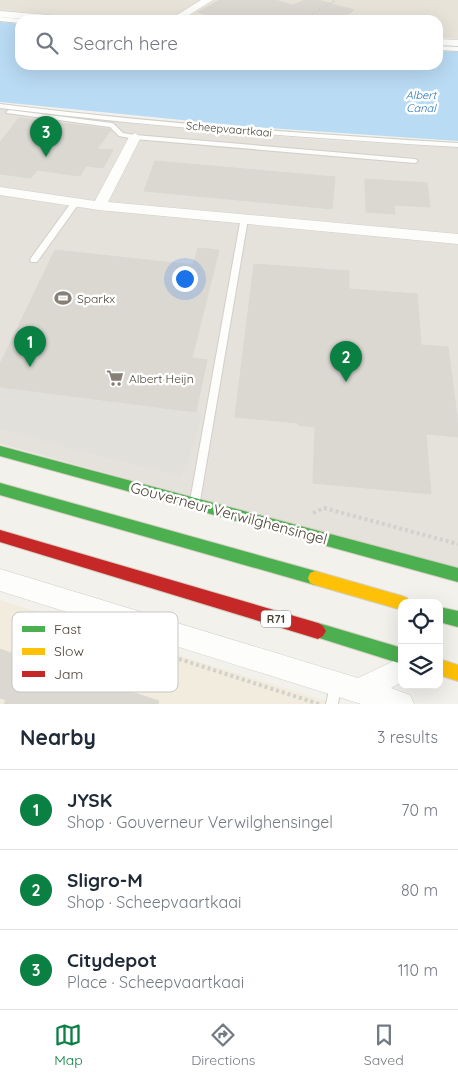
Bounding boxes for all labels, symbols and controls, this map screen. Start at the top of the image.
search box [15,15,443,70]
icon: search [33,29,61,57]
text: Search here [73,31,178,55]
water label: Albert Canal [406,88,438,115]
pin: 3 [30,116,62,157]
street label: Scheepvaartkaai [186,118,272,140]
your location [172,266,198,292]
sports icon: Sparkx [53,288,73,308]
place label: Sparkx [77,291,115,306]
pin: 1 [14,326,46,367]
pin: 2 [330,341,362,382]
supermarket icon: Albert Heijn [105,368,125,388]
place label: Albert Heijn [129,371,194,386]
street label: Gouverneur Verwilghensingel [128,478,330,548]
map controls [398,599,443,689]
button: locate [398,599,443,644]
road number: R71 [261,610,291,628]
legend [12,612,178,692]
text: Fast [54,620,82,638]
text: Slow [54,642,84,660]
button: layers [398,644,443,689]
text: Jam [54,665,83,683]
text: Nearby [20,724,96,750]
text: 3 results [377,727,438,747]
text: JYSK [67,788,112,812]
text: 1 [33,800,39,820]
text: 70 m [401,800,438,820]
text: Shop · Gouverneur Verwilghensingel [67,812,333,832]
text: Sligro-M [67,868,143,892]
text: 2 [31,880,41,900]
text: 80 m [401,880,438,900]
text: Shop · Scheepvaartkaai [67,892,241,912]
text: Citydepot [67,948,157,972]
text: 3 [32,960,40,980]
text: 110 m [398,960,438,980]
text: Place · Scheepvaartkaai [67,972,244,992]
tab: Map [54,1021,83,1069]
tab: Directions [191,1021,255,1069]
tab: Saved [364,1021,404,1069]

